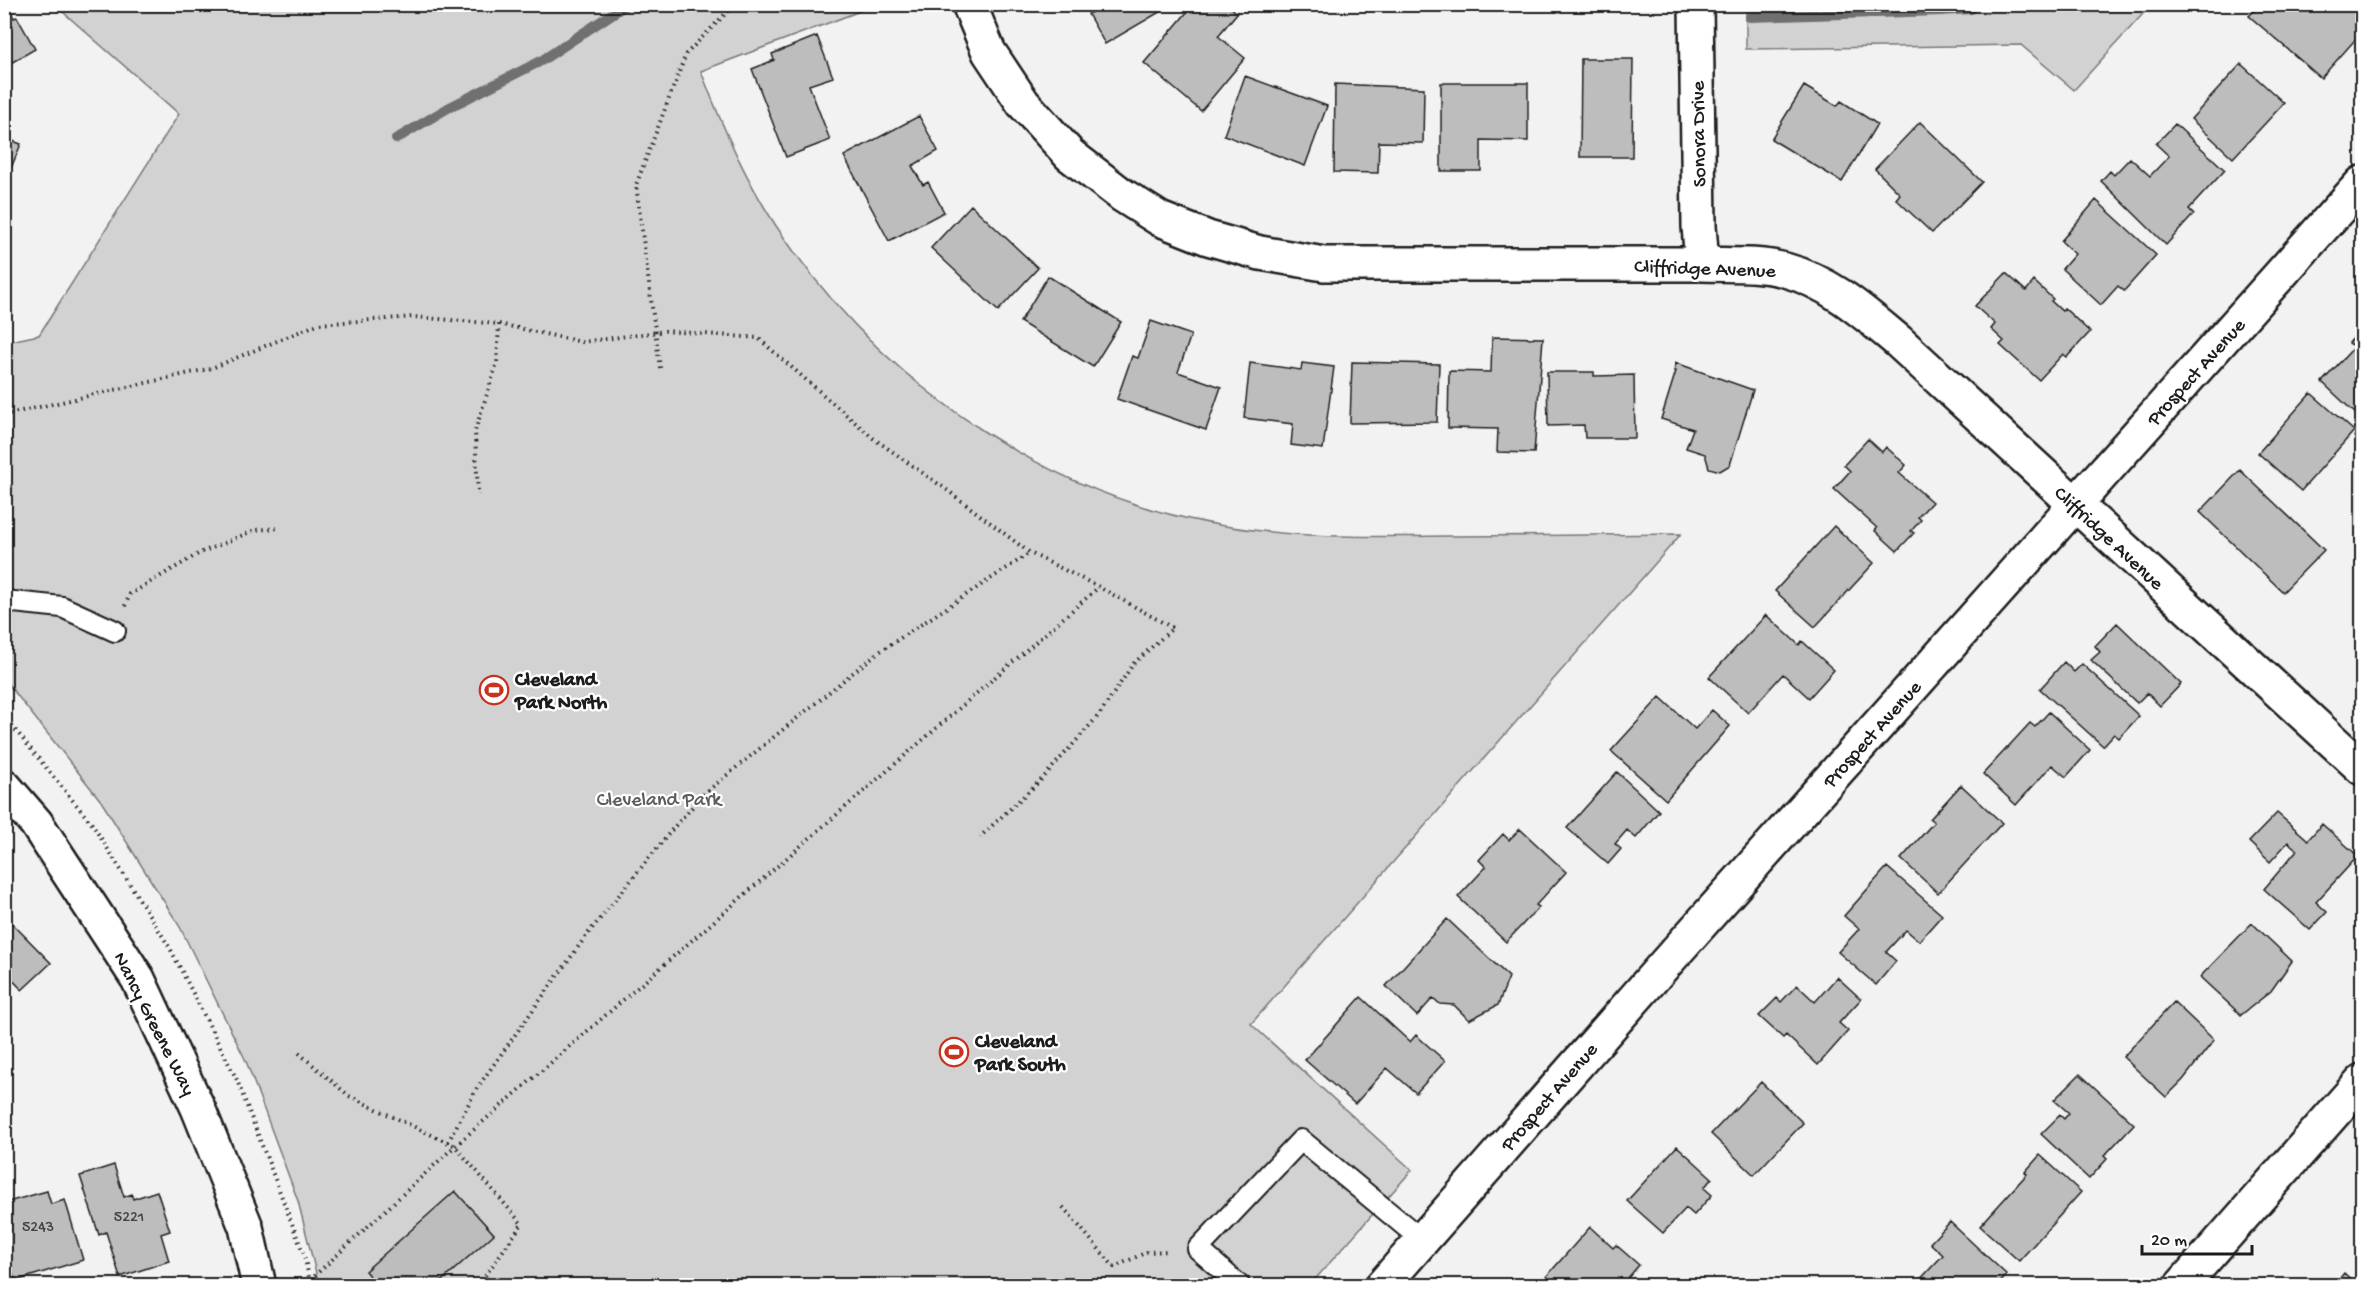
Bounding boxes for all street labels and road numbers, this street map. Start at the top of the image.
street label: Sonora Drive [1688,80,1713,187]
street label: Cliffridge Avenue [1634,257,1777,284]
street label: Prospect Avenue [2143,315,2252,432]
street label: Cliffridge Avenue [2048,483,2168,597]
street label: Prospect Avenue [1819,677,1928,794]
street label: Nancy Greene Way [107,949,199,1100]
street label: Prospect Avenue [1497,1039,1604,1158]

